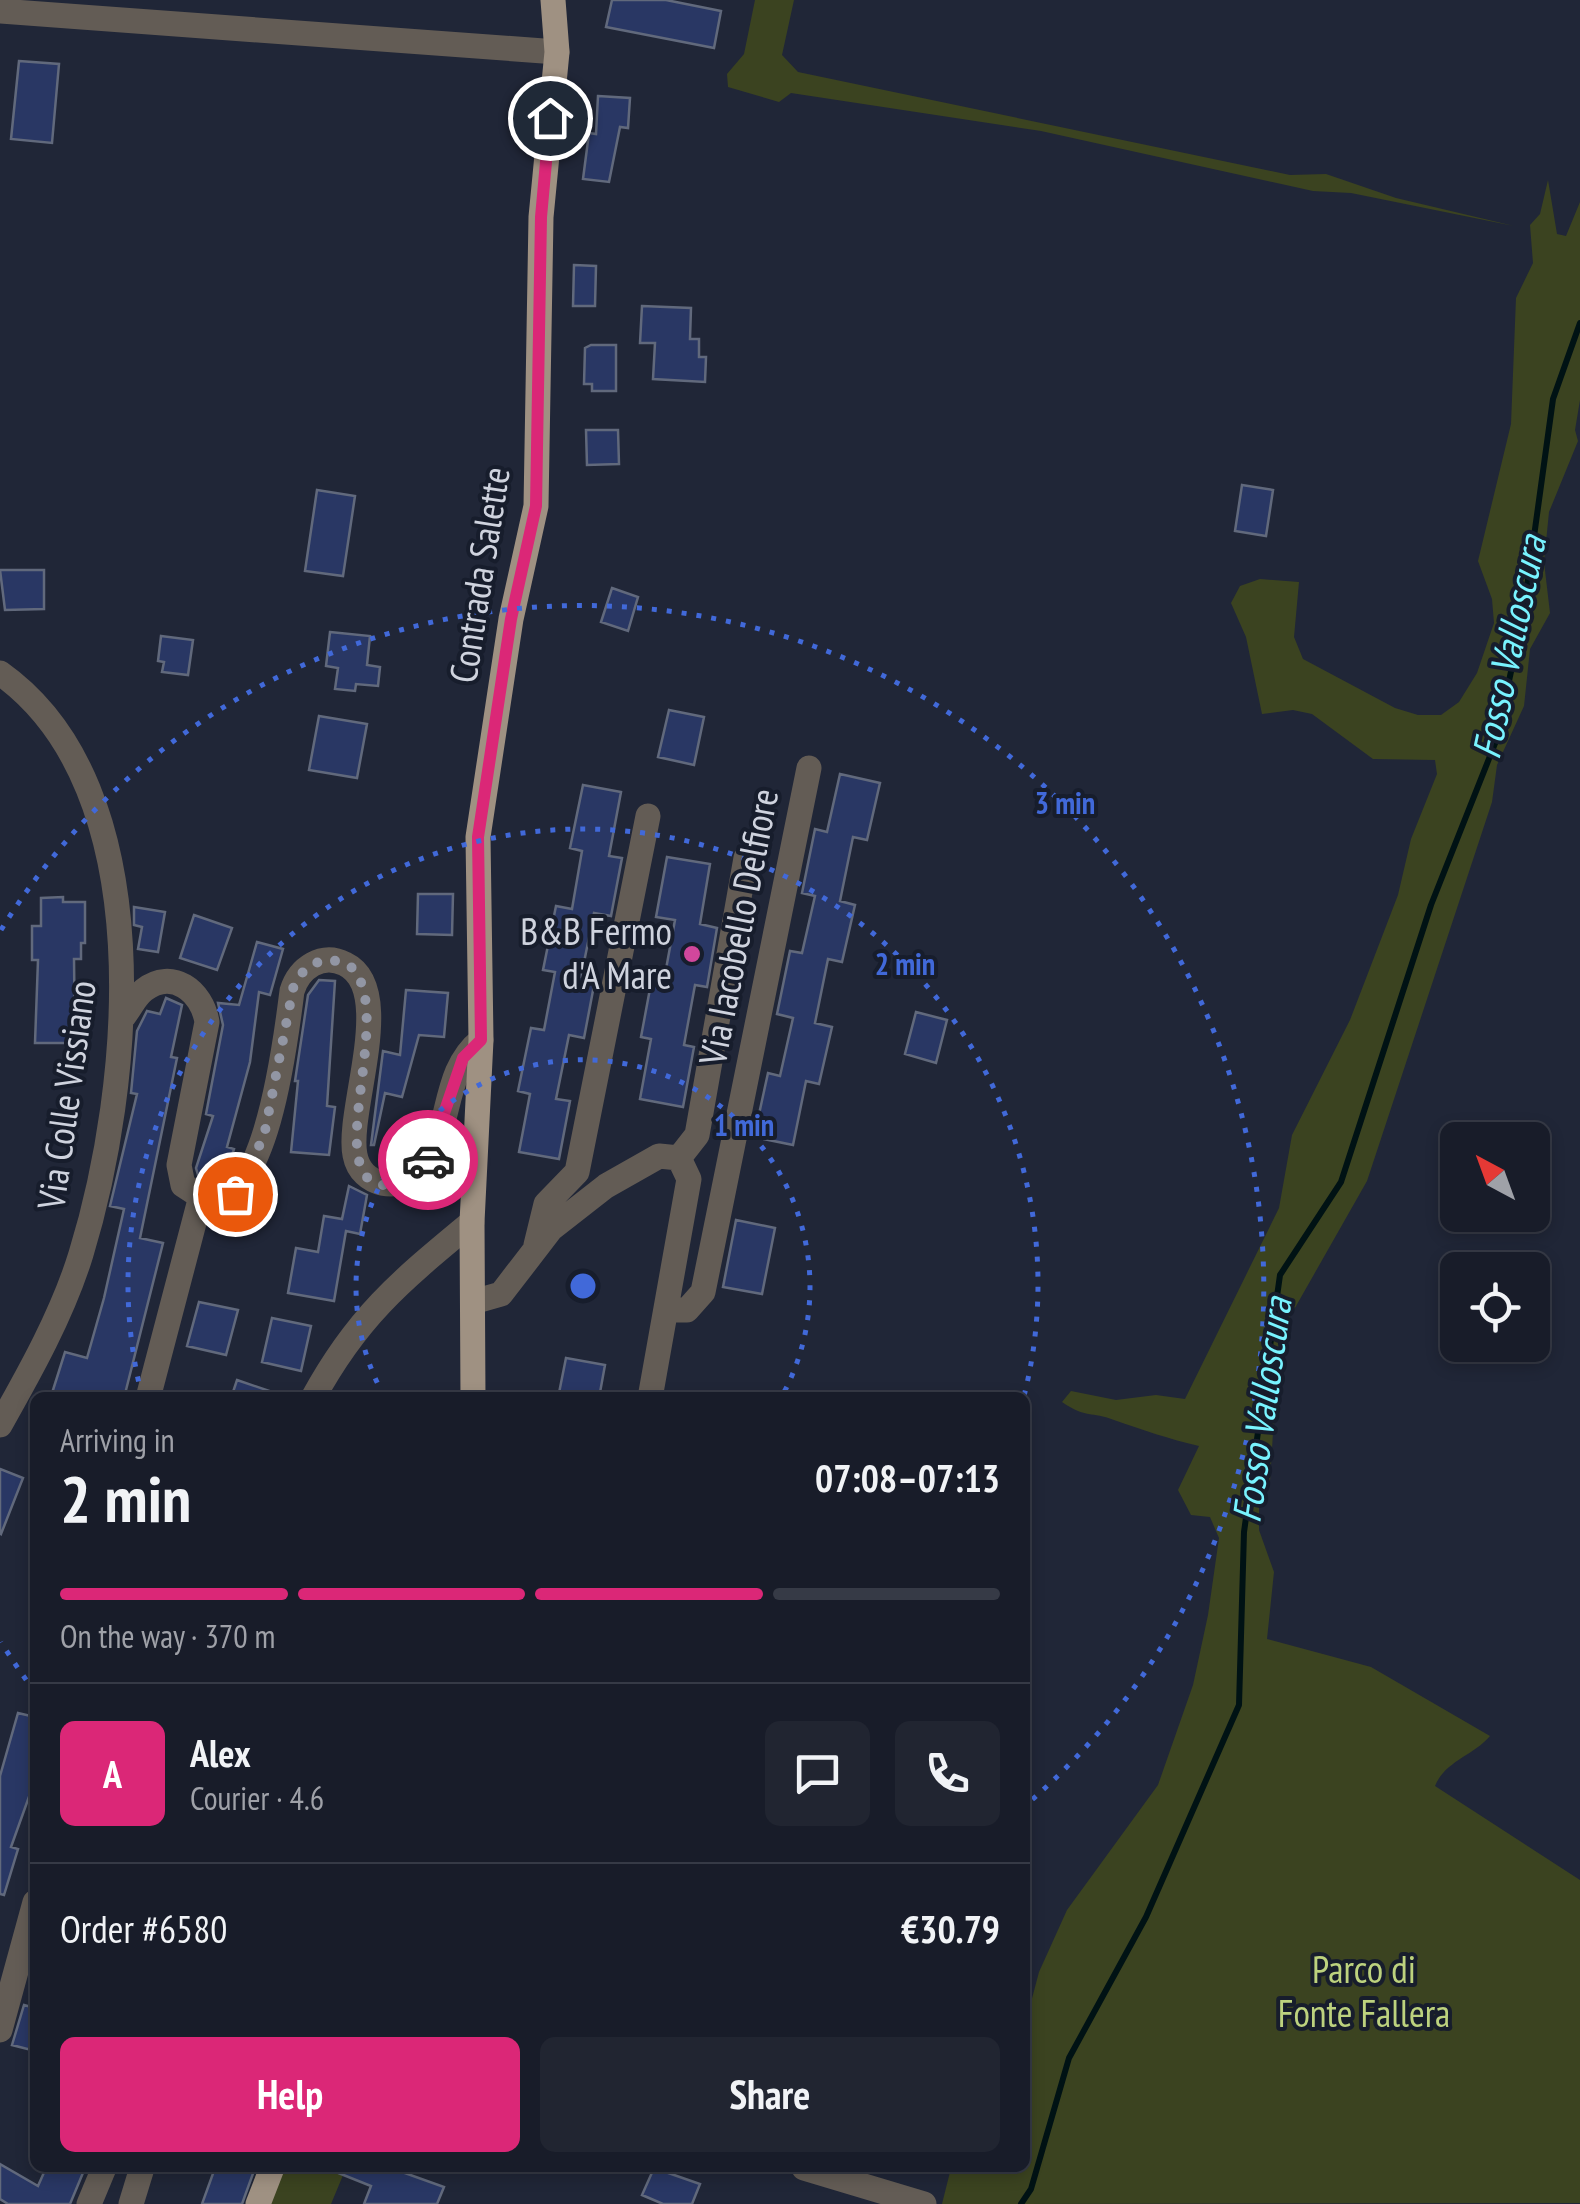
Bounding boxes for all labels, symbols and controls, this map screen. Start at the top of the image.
pin [508,76,593,161]
icon: home [523,91,578,146]
street label: Contrada Salette [437,464,520,686]
water label: Fosso Valloscura [1459,529,1557,763]
text: 3 min [1035,783,1095,822]
street label: Via Iacobello Delfiore [687,784,788,1070]
place label: B&B Fermo d'A Mare [520,906,672,999]
marker: B&B Fermo d'A Mare [681,943,703,965]
text: 2 min [875,944,935,983]
street label: Via Colle Vissiano [25,977,106,1213]
text: 1 min [714,1105,774,1144]
courier [378,1110,478,1210]
north arrow [1440,1122,1550,1232]
map controls [1440,1122,1550,1362]
icon: car [401,1133,456,1188]
pin [193,1152,278,1237]
icon: bag [208,1167,263,1222]
button: locate [1440,1252,1550,1362]
centre of rings [565,1268,601,1304]
water label: Fosso Valloscura [1219,1292,1303,1526]
text: Arriving in [60,1419,175,1461]
text: 07:08–07:13 [815,1453,1000,1502]
text: 2 min [60,1456,191,1540]
text: On the way · 370 m [60,1615,275,1657]
button: chat [765,1721,870,1826]
button: phone [895,1721,1000,1826]
text: Alex [190,1728,251,1777]
text: A [103,1749,122,1798]
text: Courier · 4.6 [190,1777,324,1819]
text: Order #6580 [60,1904,227,1953]
text: €30.79 [901,1904,1000,1953]
park label: Parco di Fonte Fallera [1278,1944,1450,2037]
button: Help [60,2037,520,2152]
button: Share [540,2037,1000,2152]

